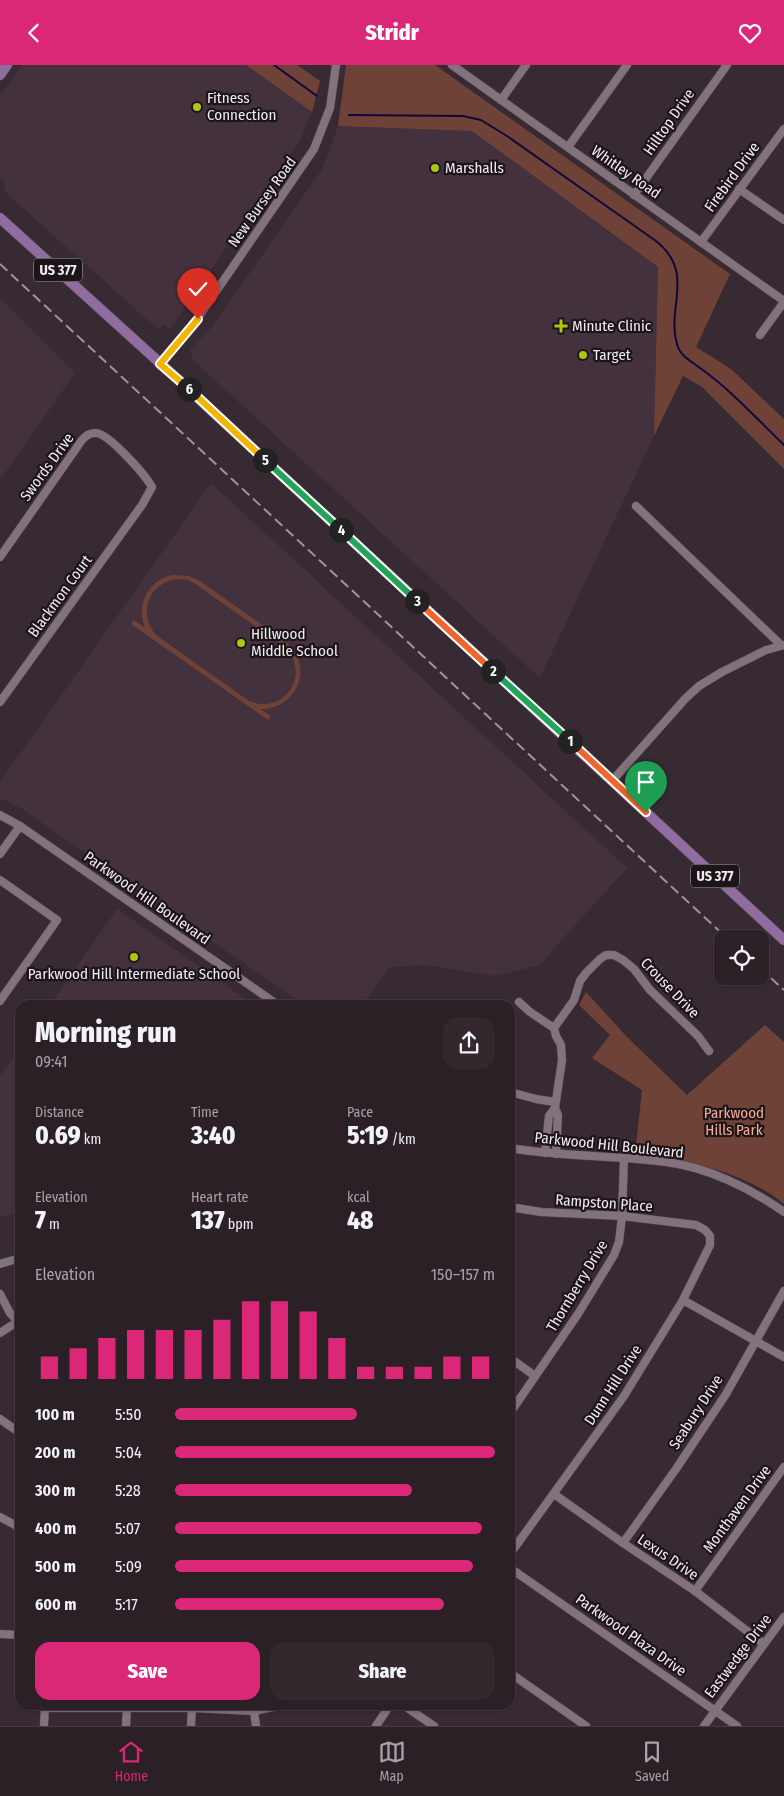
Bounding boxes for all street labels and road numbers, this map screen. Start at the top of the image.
street label: Hilltop Drive [640,85,698,159]
street label: Firebird Drive [701,139,763,215]
street label: Whitley Road [588,142,664,202]
street label: New Bursey Road [224,153,300,251]
road number: US 377 [34,259,82,281]
street label: Swords Drive [16,429,78,505]
street label: Blackmon Court [24,551,96,640]
street label: Parkwood Hill Boulevard [80,848,214,948]
road number: US 377 [691,864,739,887]
street label: Crouse Drive [637,954,703,1022]
street label: Parkwood Hill Boulevard [533,1128,685,1162]
street label: Rampston Place [555,1191,653,1215]
street label: Thornberry Drive [543,1237,611,1335]
street label: Dunn Hill Drive [580,1342,646,1428]
street label: Seabury Drive [665,1371,727,1453]
street label: Monthaven Drive [699,1462,775,1556]
street label: Lexus Drive [634,1530,702,1584]
street label: Parkwood Plaza Drive [572,1590,690,1680]
street label: Eastwedge Drive [701,1611,775,1701]

